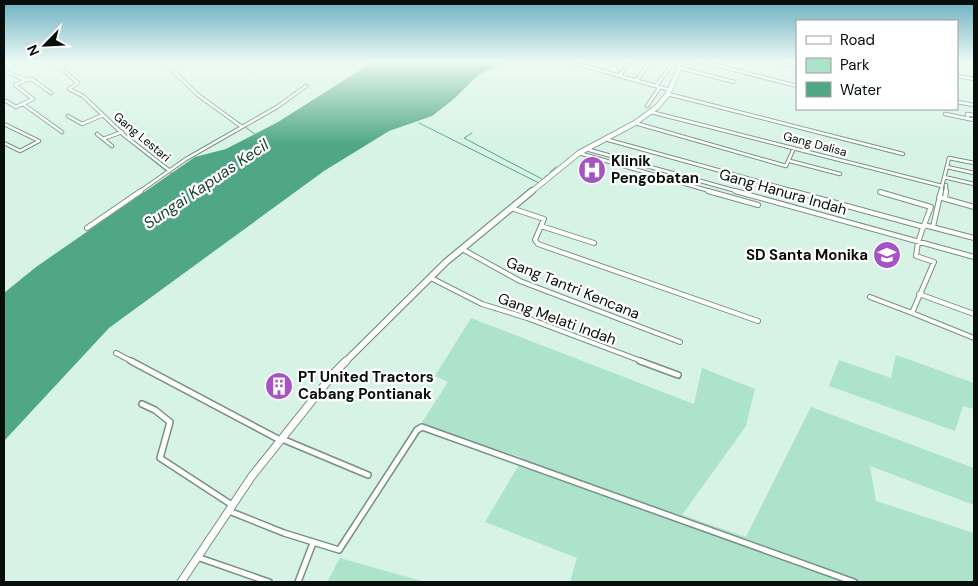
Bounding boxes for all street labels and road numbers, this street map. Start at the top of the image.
street label: Gang Lestari [110,108,174,166]
street label: Gang Dalisa [781,128,849,160]
street label: Gang Hanura Indah [717,164,849,220]
street label: Gang Tantri Kencana [503,252,643,324]
street label: Gang Melati Indah [495,288,619,350]

